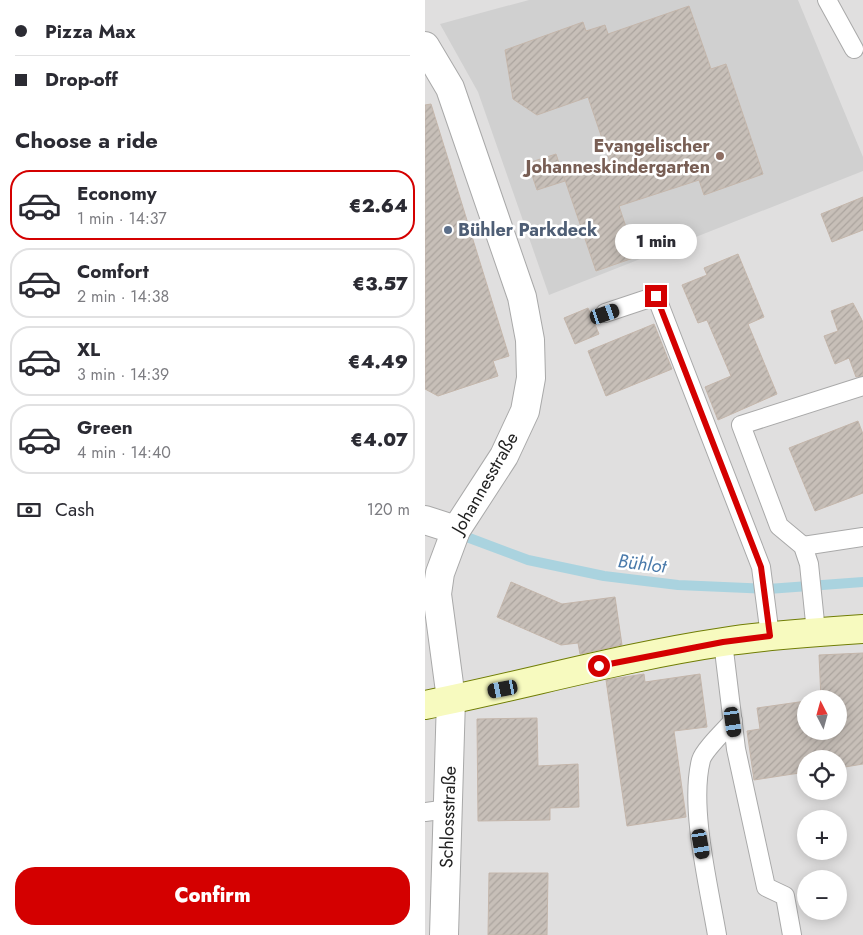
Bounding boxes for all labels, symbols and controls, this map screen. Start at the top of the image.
text: Pizza Max [45,18,136,45]
text: Drop-off [45,66,118,93]
text: Choose a ride [15,124,158,156]
place label: Evangelischer Johanneskindergarten [523,133,711,180]
marker: Evangelischer Johanneskindergarten [714,150,726,162]
text: Economy [77,180,157,207]
icon: car [17,183,62,228]
text: €2.64 [349,192,408,219]
text: 1 min · 14:37 [77,207,167,230]
place label: Bühler Parkdeck [458,217,598,243]
marker: Bühler Parkdeck [442,224,454,236]
callout: 1 min [615,224,697,258]
text: 1 min [636,230,676,253]
text: Comfort [77,258,149,285]
icon: car [17,261,62,306]
text: €3.57 [352,270,408,297]
text: 2 min · 14:38 [77,285,169,308]
route end [645,285,667,307]
car [588,302,621,326]
text: XL [77,336,100,363]
icon: car [17,339,62,384]
text: €4.49 [348,348,408,375]
text: 3 min · 14:39 [77,363,169,386]
text: Green [77,414,133,441]
icon: car [17,417,62,462]
text: €4.07 [350,426,408,453]
street label: Johannesstraße [444,427,525,540]
text: 4 min · 14:40 [77,441,171,464]
icon: cash [15,496,43,524]
text: Cash [55,496,95,523]
text: 120 m [367,498,410,521]
water label: Bühlot [616,547,669,580]
route start [588,655,610,677]
car [486,679,519,699]
north arrow [797,690,847,740]
map controls [797,690,847,920]
car [723,706,742,738]
button: locate [797,750,847,800]
street label: Schlossstraße [433,765,463,869]
button: + [797,810,847,860]
car [691,828,710,860]
button: Confirm [15,867,410,925]
button: − [797,870,847,920]

